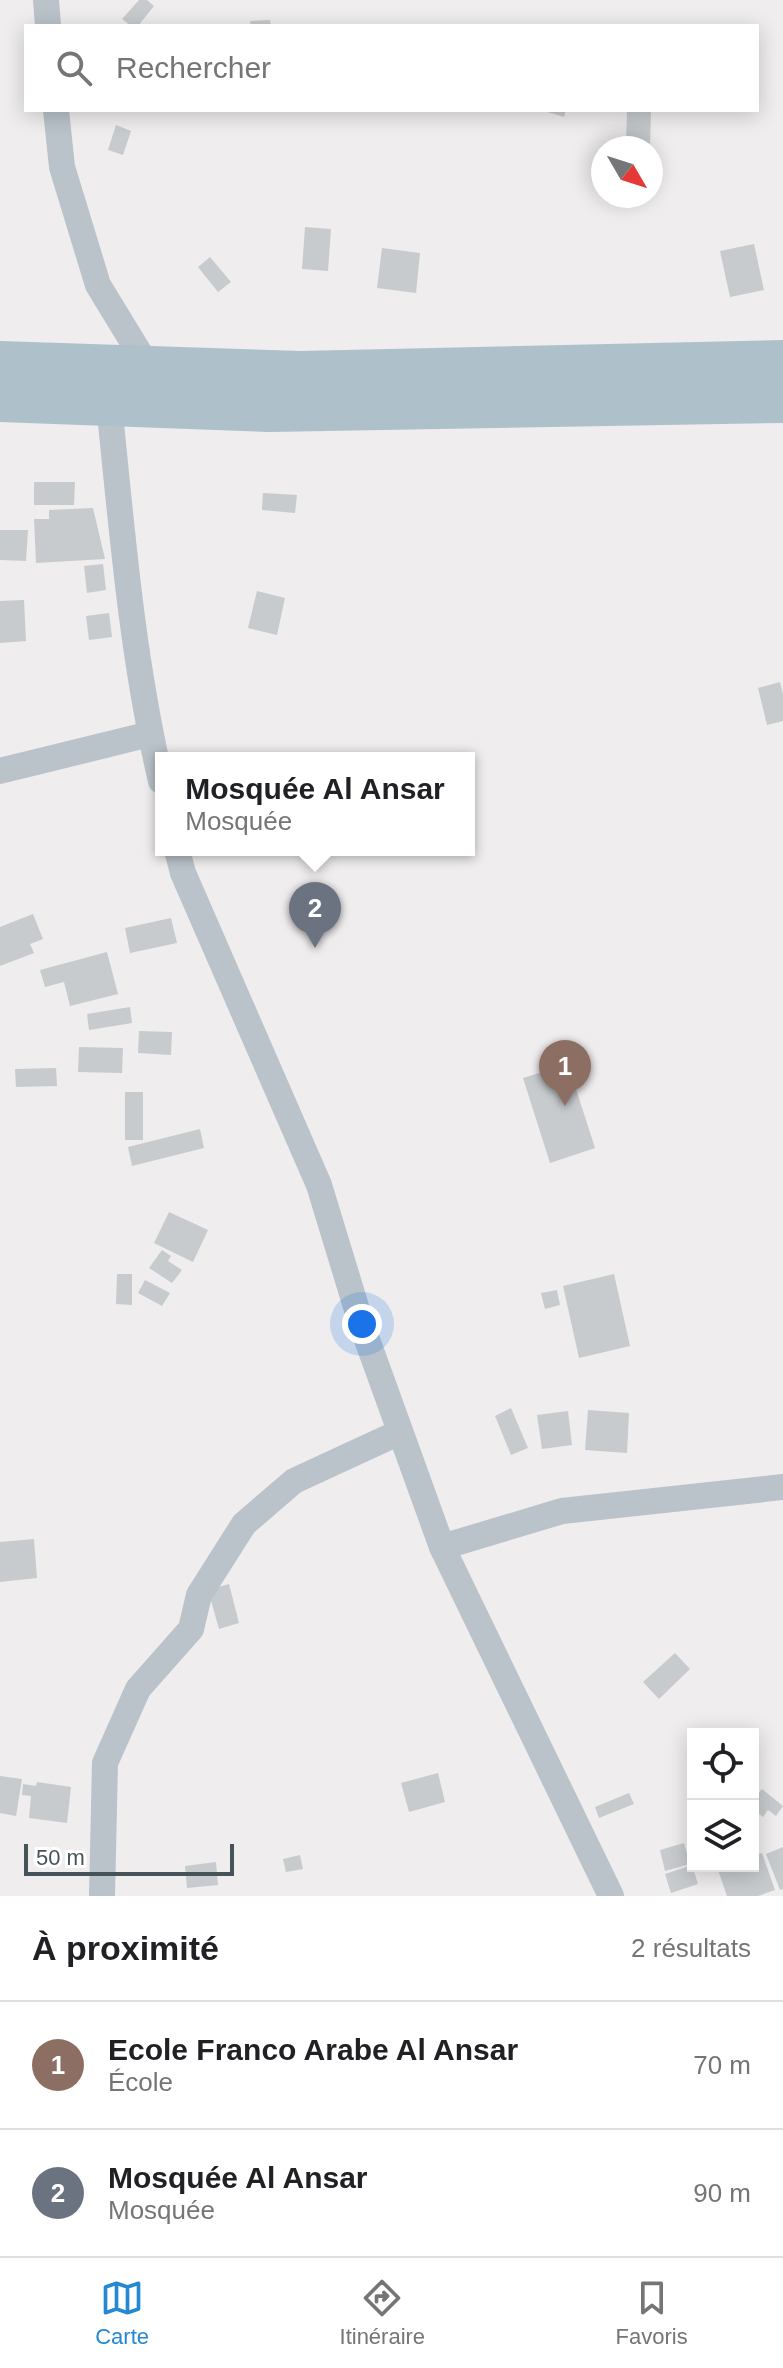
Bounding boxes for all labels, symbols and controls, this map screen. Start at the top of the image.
search box [24,24,759,112]
icon: search [52,46,96,90]
text: Rechercher [116,51,271,84]
north arrow [591,136,663,208]
popup [155,752,475,856]
text: Mosquée Al Ansar [185,772,445,805]
text: Mosquée [185,806,292,836]
pin: 2 [289,882,341,948]
pin: 1 [539,1040,591,1106]
your location [342,1304,382,1344]
map controls [687,1728,759,1872]
button: locate [687,1728,759,1800]
button: layers [687,1800,759,1872]
scale bar [24,1840,234,1876]
text: 50 m [36,1845,85,1870]
text: À proximité [32,1929,219,1967]
text: 2 résultats [631,1933,751,1963]
text: Ecole Franco Arabe Al Ansar [108,2033,518,2066]
text: 1 [51,2050,65,2080]
text: 70 m [693,2050,751,2080]
text: École [108,2067,173,2097]
text: Mosquée Al Ansar [108,2161,368,2194]
text: 2 [51,2178,65,2208]
text: 90 m [693,2178,751,2208]
text: Mosquée [108,2195,215,2225]
tab: Carte [95,2276,149,2350]
tab: Itinéraire [340,2276,425,2350]
tab: Favoris [616,2276,688,2350]

